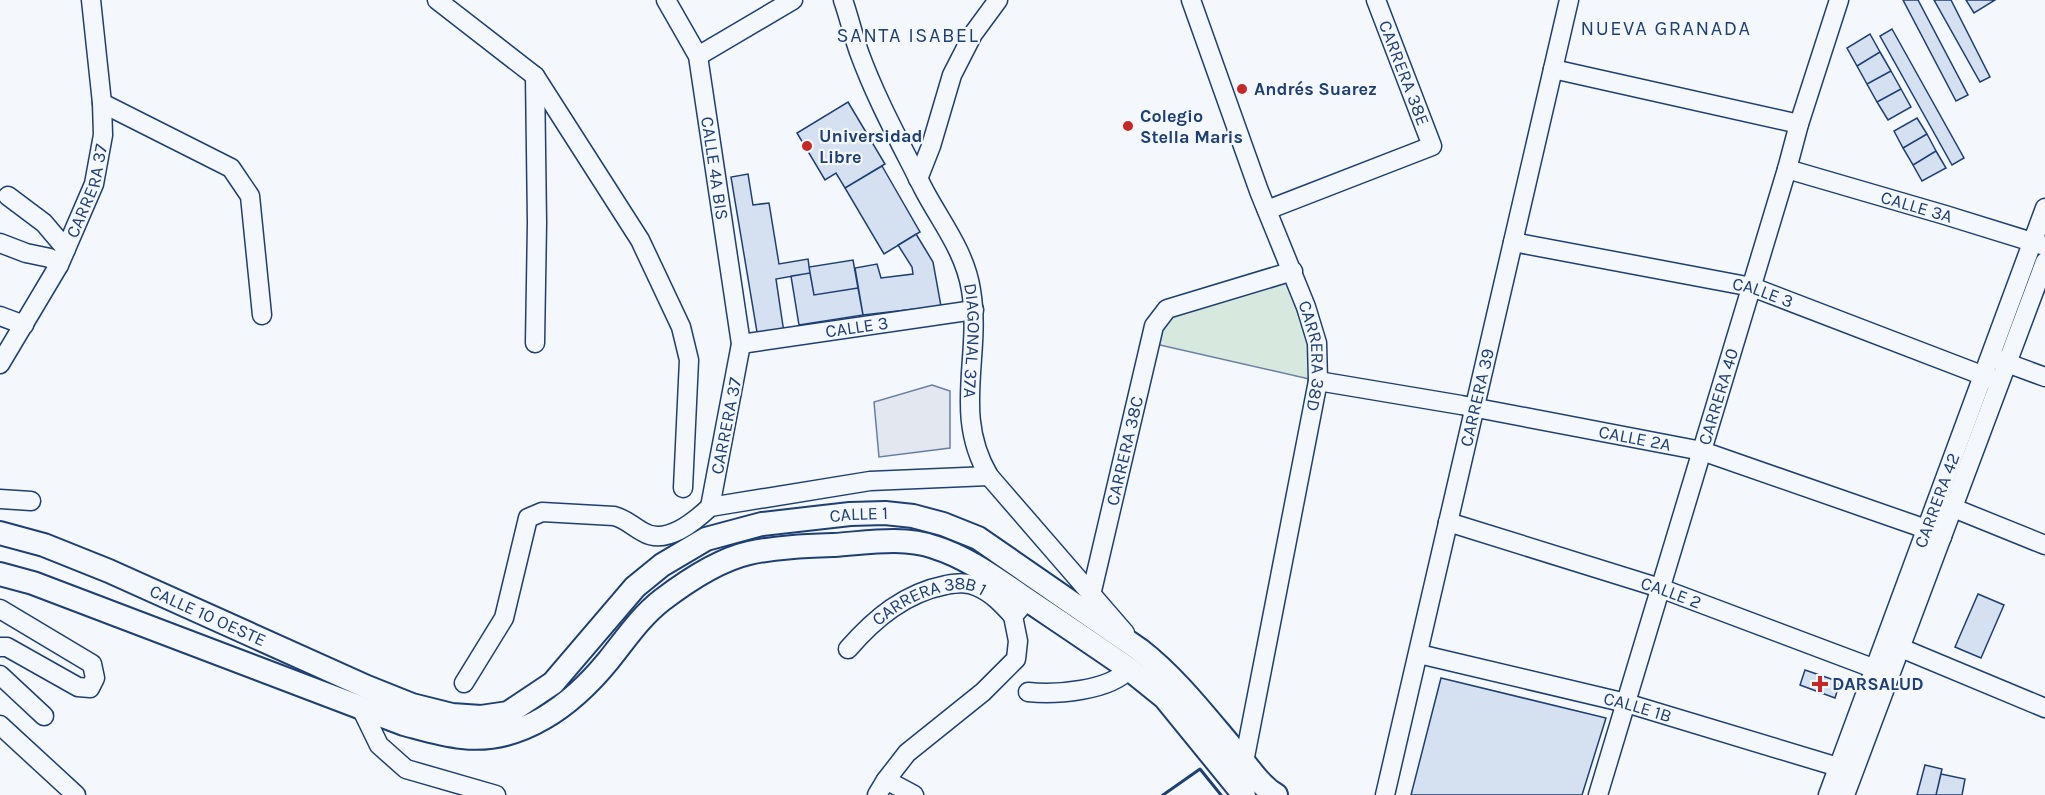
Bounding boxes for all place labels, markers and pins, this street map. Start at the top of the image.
place label: Andrés Suarez [1254,78,1377,100]
marker: Andrés Suarez [1235,82,1249,96]
place label: Colegio Stella Maris [1140,105,1243,148]
marker: Colegio Stella Maris [1121,119,1135,133]
place label: Universidad Libre [819,125,923,168]
marker: Universidad Libre [800,139,814,153]
place label: DARSALUD [1832,673,1924,695]
marker: DARSALUD [1813,677,1827,691]

